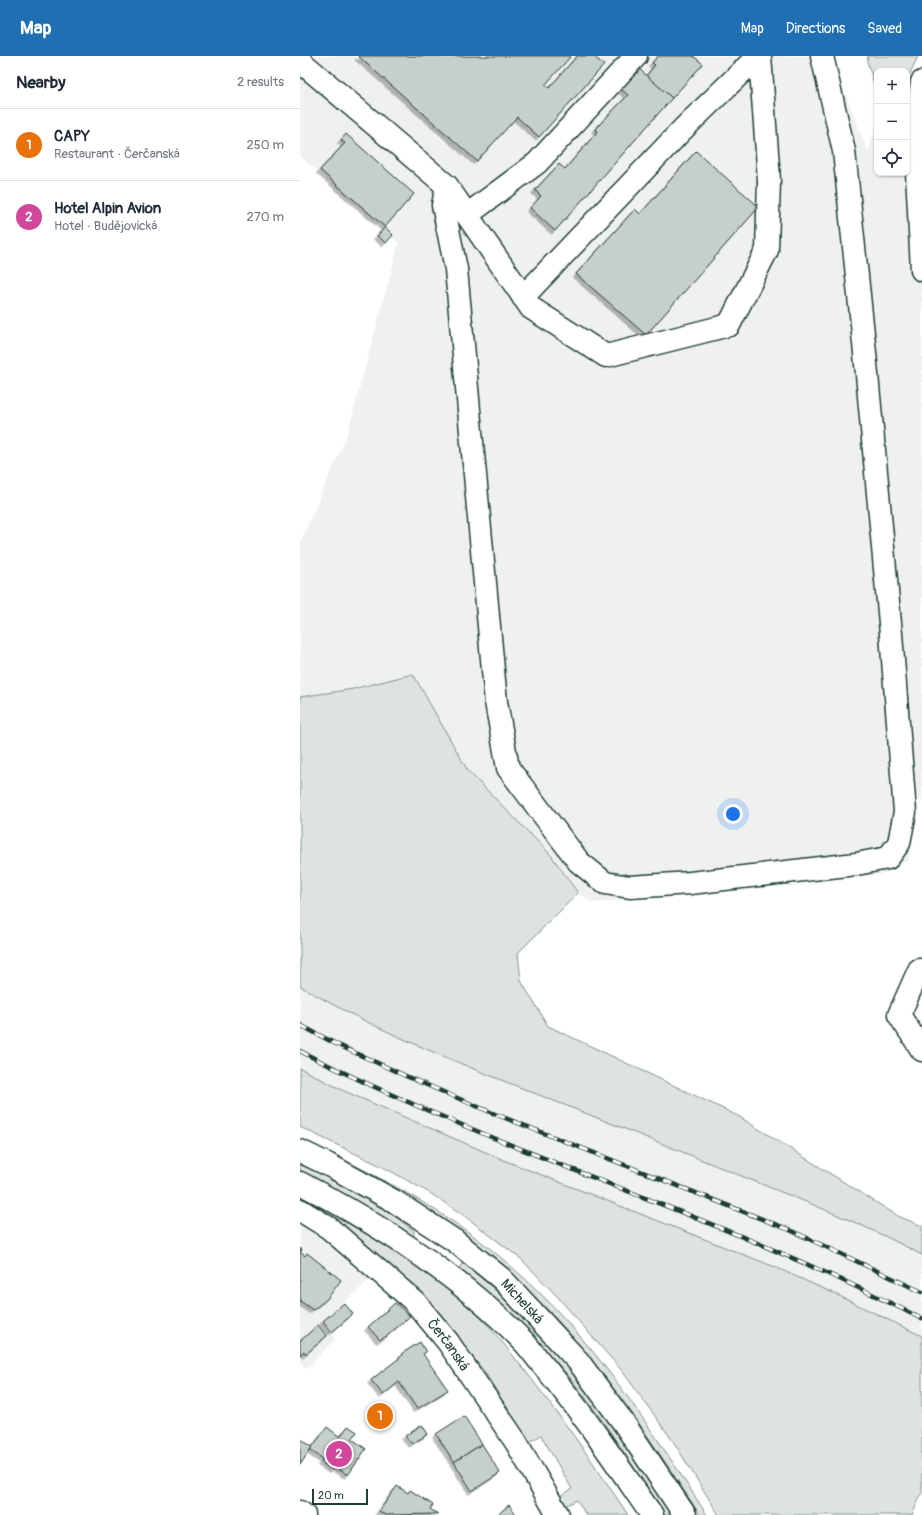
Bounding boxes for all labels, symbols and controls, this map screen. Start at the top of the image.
text: Map [20,16,51,40]
text: Map [741,20,764,37]
text: Directions [786,20,845,37]
text: Saved [867,20,902,37]
map controls [874,68,910,176]
button: + [874,68,910,104]
text: Nearby [16,72,65,93]
text: 2 results [237,74,284,90]
button: − [874,104,910,140]
text: CAPY [54,127,90,146]
text: 1 [26,137,32,153]
text: 250 m [246,137,284,153]
button: locate [874,140,910,176]
text: Restaurant · Čerčanská [54,146,180,162]
text: Hotel Alpin Avion [54,199,161,218]
text: 2 [25,209,33,225]
text: 270 m [247,209,284,225]
text: Hotel · Budějovická [54,218,157,234]
your location [723,804,743,824]
street label: Michelská [497,1275,547,1327]
street label: Čerčanská [423,1315,473,1374]
pin: 1 [367,1401,393,1431]
pin: 2 [326,1439,352,1469]
scale bar [312,1487,368,1506]
text: 20 m [318,1489,344,1502]

